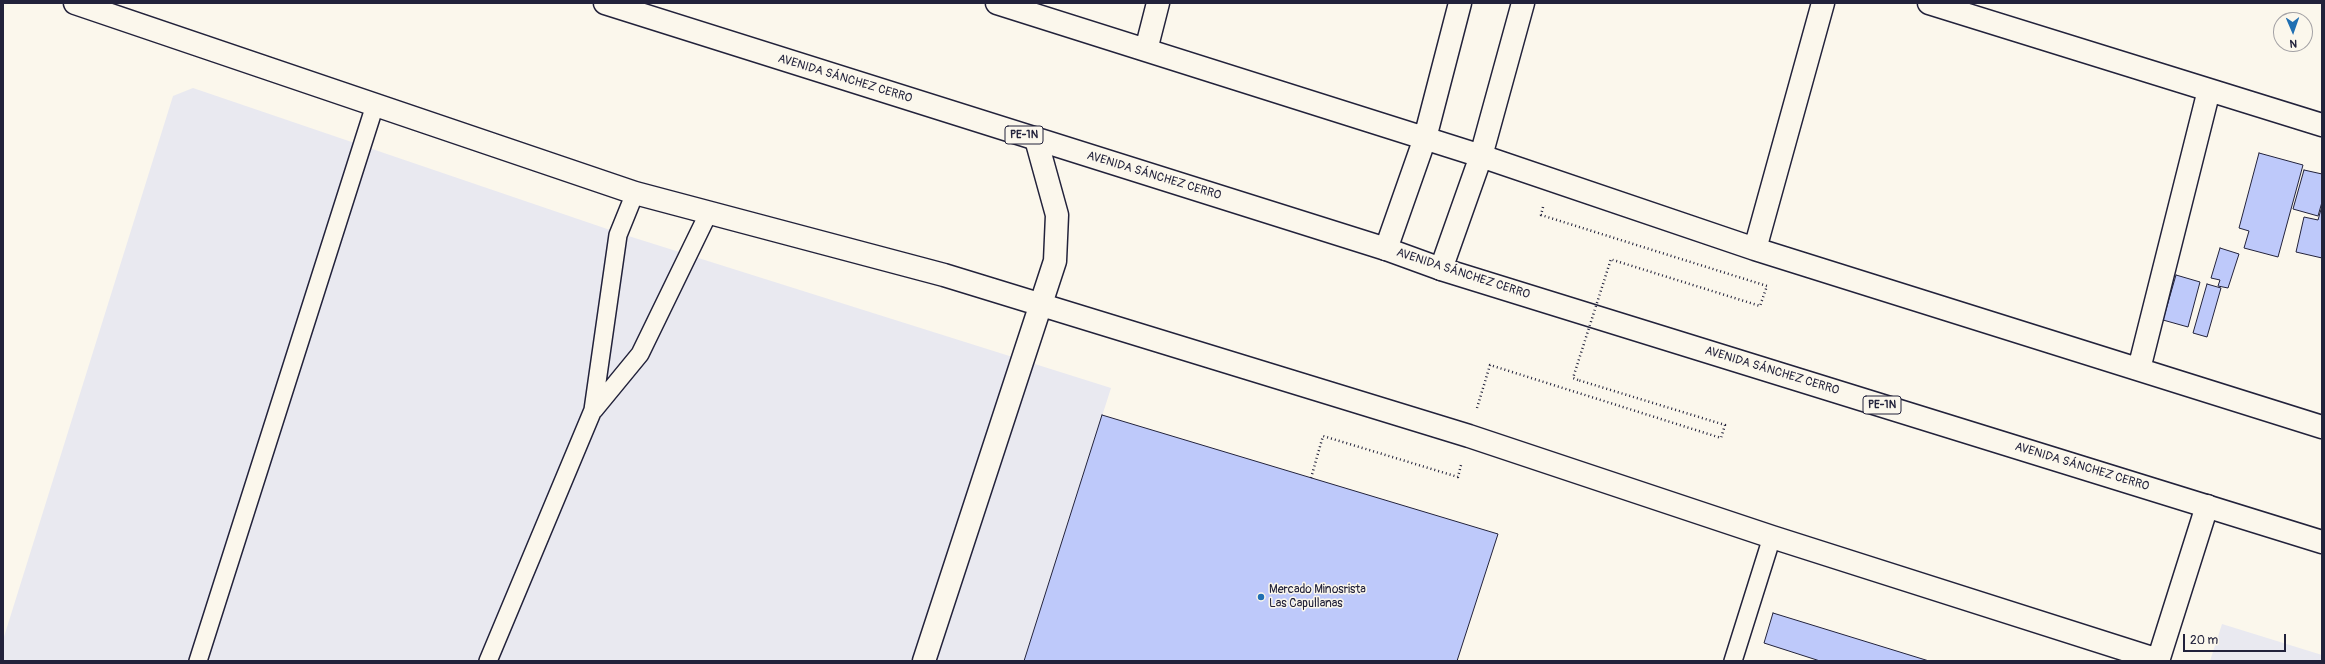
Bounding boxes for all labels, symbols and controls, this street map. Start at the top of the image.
north arrow [2273,12,2313,52]
text: N [2289,37,2297,50]
street label: AVENIDA SÁNCHEZ CERRO [776,52,914,106]
road number: PE-1N [1005,126,1043,144]
street label: AVENIDA SÁNCHEZ CERRO [1085,149,1223,203]
street label: AVENIDA SÁNCHEZ CERRO [1394,246,1532,302]
street label: AVENIDA SÁNCHEZ CERRO [1703,344,1841,398]
road number: PE-1N [1863,396,1901,414]
street label: AVENIDA SÁNCHEZ CERRO [2013,440,2151,494]
place label: Mercado Minosrista Las Capullanas [1269,583,1366,611]
marker: Mercado Minosrista Las Capullanas [1256,592,1266,602]
scale bar [2185,626,2288,652]
text: 20 m [2190,633,2218,648]

